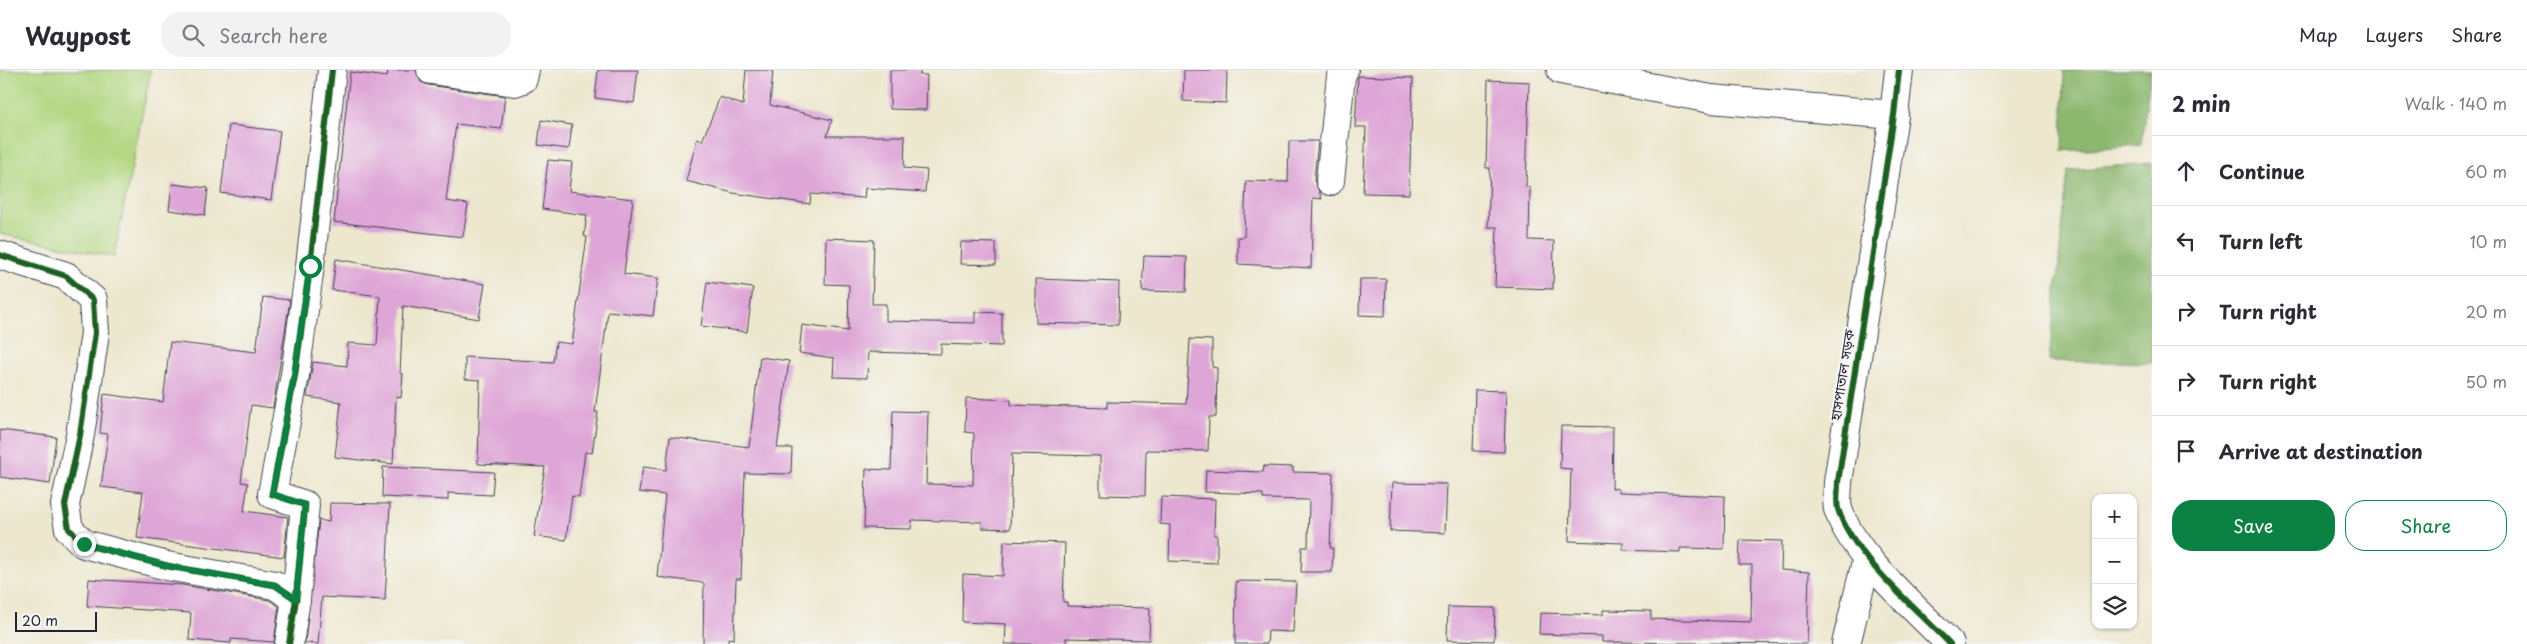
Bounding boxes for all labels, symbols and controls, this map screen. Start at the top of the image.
search box [161,12,511,57]
text: Waypost [25,17,131,53]
icon: search [179,21,207,49]
text: Search here [219,21,328,49]
text: Map [2299,21,2338,48]
text: Layers [2366,21,2423,48]
text: Share [2451,21,2502,48]
text: 2 min [2172,87,2231,119]
text: Walk · 140 m [2405,91,2507,115]
icon: ahead [2172,157,2200,185]
text: Continue [2219,157,2305,185]
text: 60 m [2465,159,2507,183]
icon: left [2172,227,2200,255]
text: Turn left [2219,227,2303,255]
text: 10 m [2470,229,2507,253]
route start [299,255,322,278]
icon: right [2172,297,2200,325]
text: Turn right [2219,297,2317,325]
text: 20 m [2466,299,2507,323]
street label: হাসপাতাল সড়ক [1824,327,1860,423]
icon: right [2172,367,2200,395]
text: Turn right [2219,367,2317,395]
text: 50 m [2466,369,2507,393]
icon: arrive [2172,437,2200,465]
text: Arrive at destination [2219,437,2423,465]
map controls [2092,494,2137,629]
button: + [2092,494,2137,539]
button: Save [2172,500,2335,551]
button: Share [2345,500,2507,551]
route end [73,533,96,556]
button: − [2092,539,2137,584]
button: layers [2092,584,2137,629]
scale bar [15,609,98,632]
text: 20 m [22,610,58,631]

